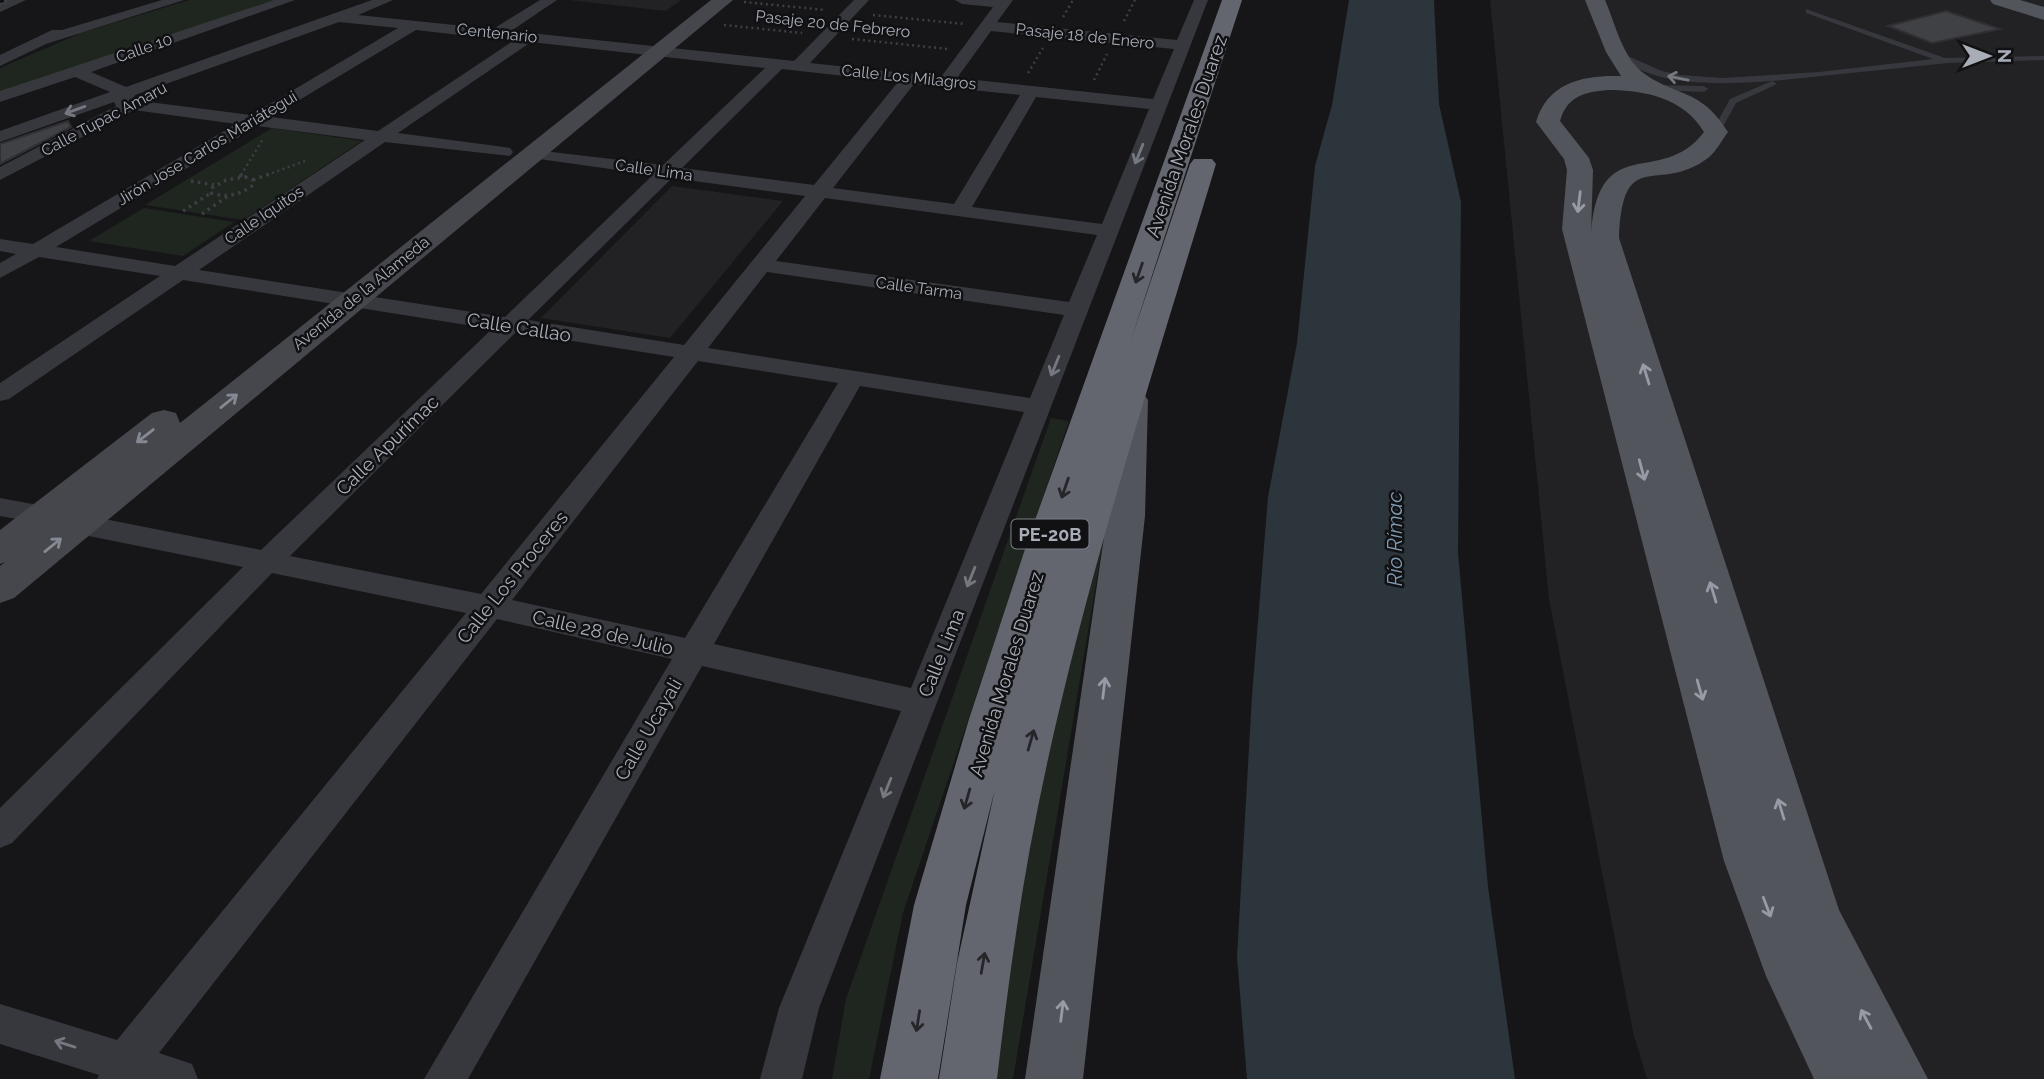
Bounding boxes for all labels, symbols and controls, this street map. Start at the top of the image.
street label: Pasaje 20 de Febrero [755,6,911,42]
street label: Centenario [456,19,538,47]
street label: Pasaje 18 de Enero [1015,19,1155,53]
north arrow [1953,21,2023,91]
street label: Calle 10 [113,29,175,67]
street label: Avenida Morales Duarez [1141,32,1231,240]
text: N [1994,49,2016,63]
street label: Calle Los Milagros [841,60,978,94]
one-way arrow [1667,71,1690,84]
street label: Calle Tupac Amaru [38,78,170,160]
street label: Jirón Jose Carlos Mariátegui [114,87,300,209]
one-way arrow [64,105,86,117]
one-way arrow [1132,143,1145,165]
street label: Calle Lima [614,155,694,185]
street label: Calle Iquitos [221,182,307,248]
one-way arrow [1572,191,1585,213]
street label: Avenida de la Alameda [289,232,433,354]
one-way arrow [1132,262,1144,284]
street label: Calle Tarma [874,273,964,303]
street label: Calle Callao [465,308,573,346]
one-way arrow [1048,354,1061,376]
one-way arrow [1638,364,1651,386]
street label: Calle Apurímac [331,391,443,499]
one-way arrow [220,393,238,409]
one-way arrow [136,428,154,443]
one-way arrow [1636,459,1649,481]
one-way arrow [1058,477,1070,499]
water label: Río Rímac [1382,492,1407,586]
street label: Calle Los Proceres [452,507,572,647]
road number: PE-20B [1012,520,1088,548]
one-way arrow [43,537,61,553]
one-way arrow [964,566,977,587]
street label: Avenida Morales Duarez [964,569,1048,779]
one-way arrow [1706,581,1719,603]
street label: Calle 28 de Julio [530,605,676,659]
street label: Calle Lima [913,606,969,700]
street label: Calle Ucayali [610,674,686,784]
one-way arrow [1098,678,1111,700]
one-way arrow [1695,679,1708,701]
one-way arrow [1025,730,1038,752]
one-way arrow [879,777,892,799]
one-way arrow [960,788,973,810]
one-way arrow [1773,798,1786,820]
one-way arrow [1761,896,1774,918]
one-way arrow [977,952,991,975]
one-way arrow [1056,1000,1069,1023]
one-way arrow [911,1009,924,1032]
one-way arrow [1858,1009,1872,1030]
one-way arrow [54,1037,76,1050]

